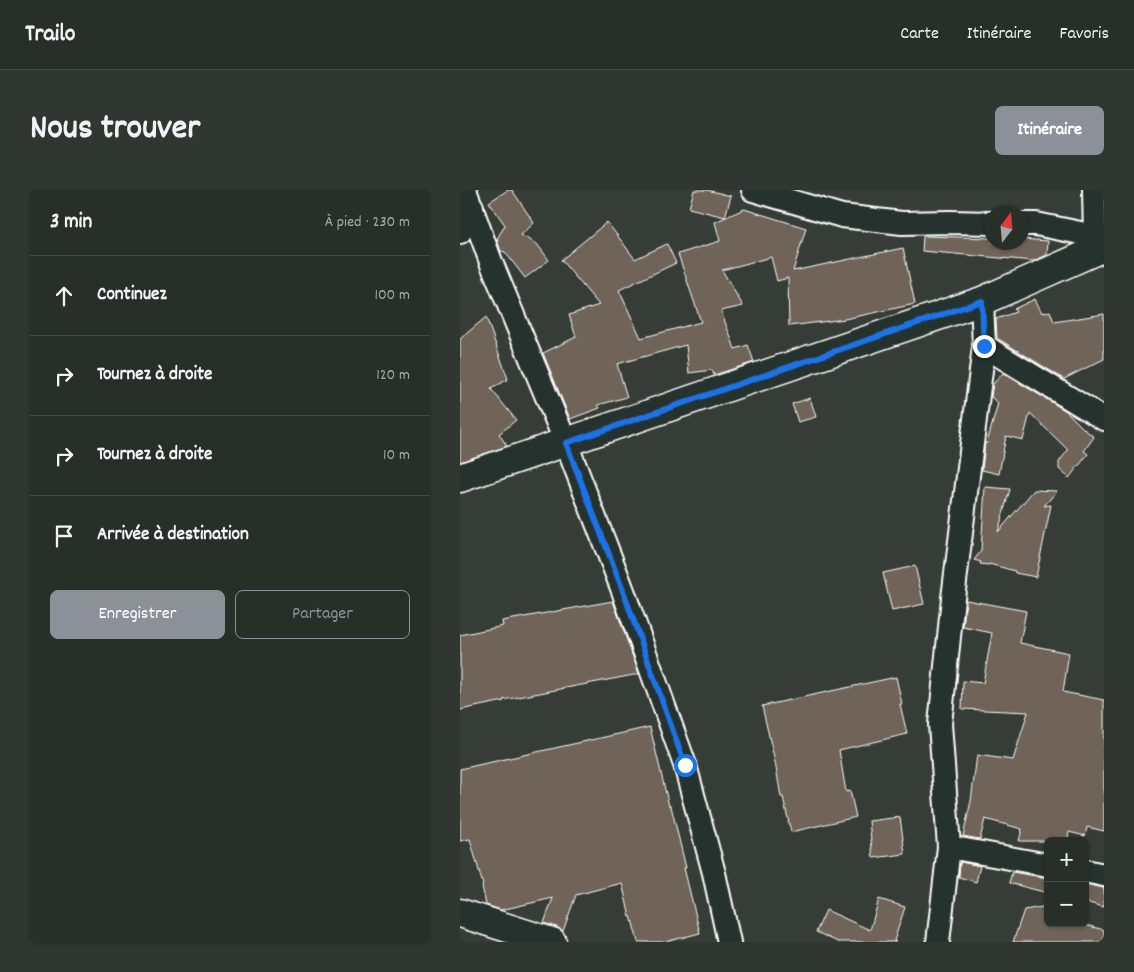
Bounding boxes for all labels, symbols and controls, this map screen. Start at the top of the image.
text: Trailo [25,18,76,52]
text: Carte [900,22,939,47]
text: Itinéraire [967,22,1031,47]
text: Favoris [1059,22,1109,47]
text: Nous trouver [30,105,200,155]
button: Itinéraire [995,106,1104,155]
north arrow [984,205,1029,250]
text: 3 min [50,208,92,238]
text: À pied · 230 m [325,211,410,234]
icon: ahead [50,282,78,310]
text: Continuez [97,282,167,309]
text: 100 m [374,284,410,307]
route end [973,335,996,358]
icon: right [50,362,78,390]
text: Tournez à droite [97,362,212,389]
text: 120 m [376,364,410,387]
icon: right [50,442,78,470]
text: Tournez à droite [97,442,212,469]
text: 10 m [383,444,410,467]
icon: arrive [50,522,78,550]
text: Arrivée à destination [97,522,249,549]
button: Enregistrer [50,590,225,639]
button: Partager [235,590,410,639]
route start [674,754,697,777]
map controls [1044,837,1089,927]
button: + [1044,837,1089,882]
button: − [1044,882,1089,927]

